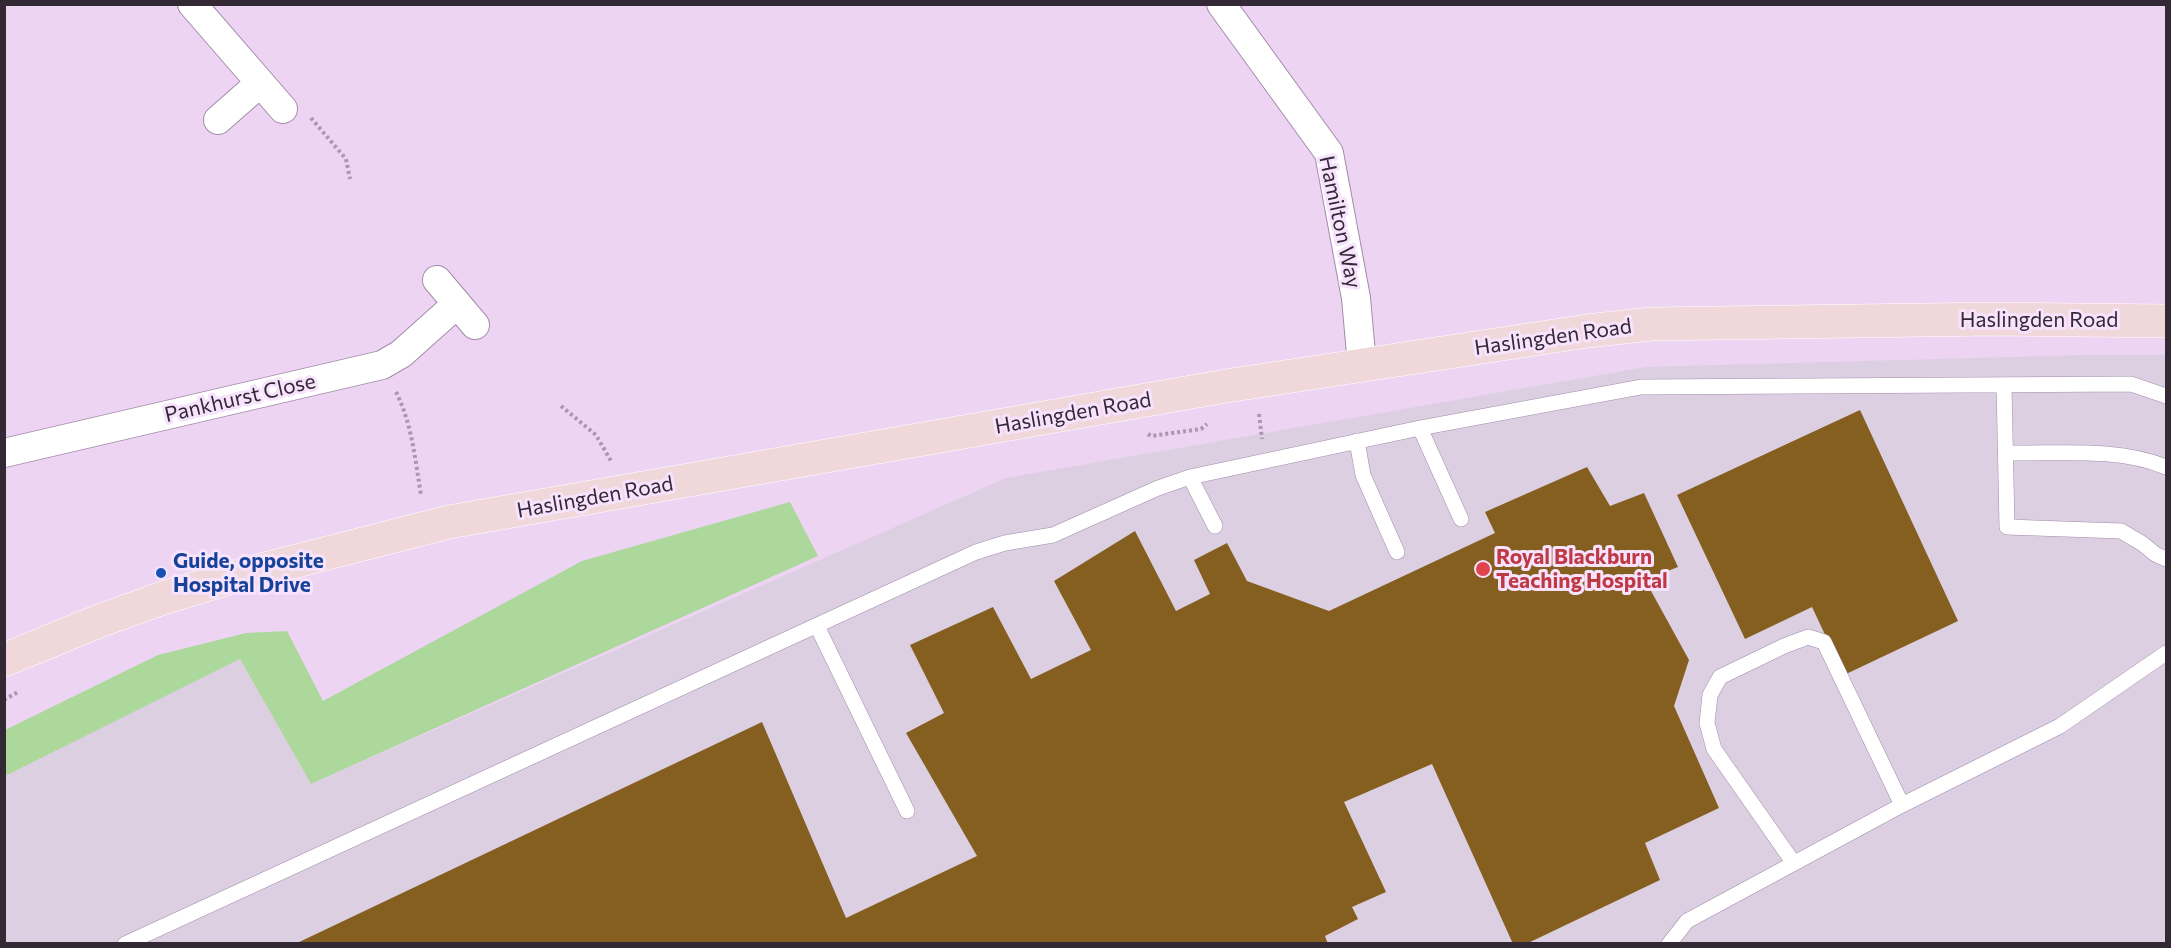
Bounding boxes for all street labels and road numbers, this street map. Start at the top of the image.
street label: Hamilton Way [1314,153,1366,291]
street label: Haslingden Road [1960,307,2118,333]
street label: Haslingden Road [1473,313,1633,361]
street label: Pankhurst Close [162,368,318,428]
street label: Haslingden Road [993,387,1153,439]
street label: Haslingden Road [515,471,675,523]

